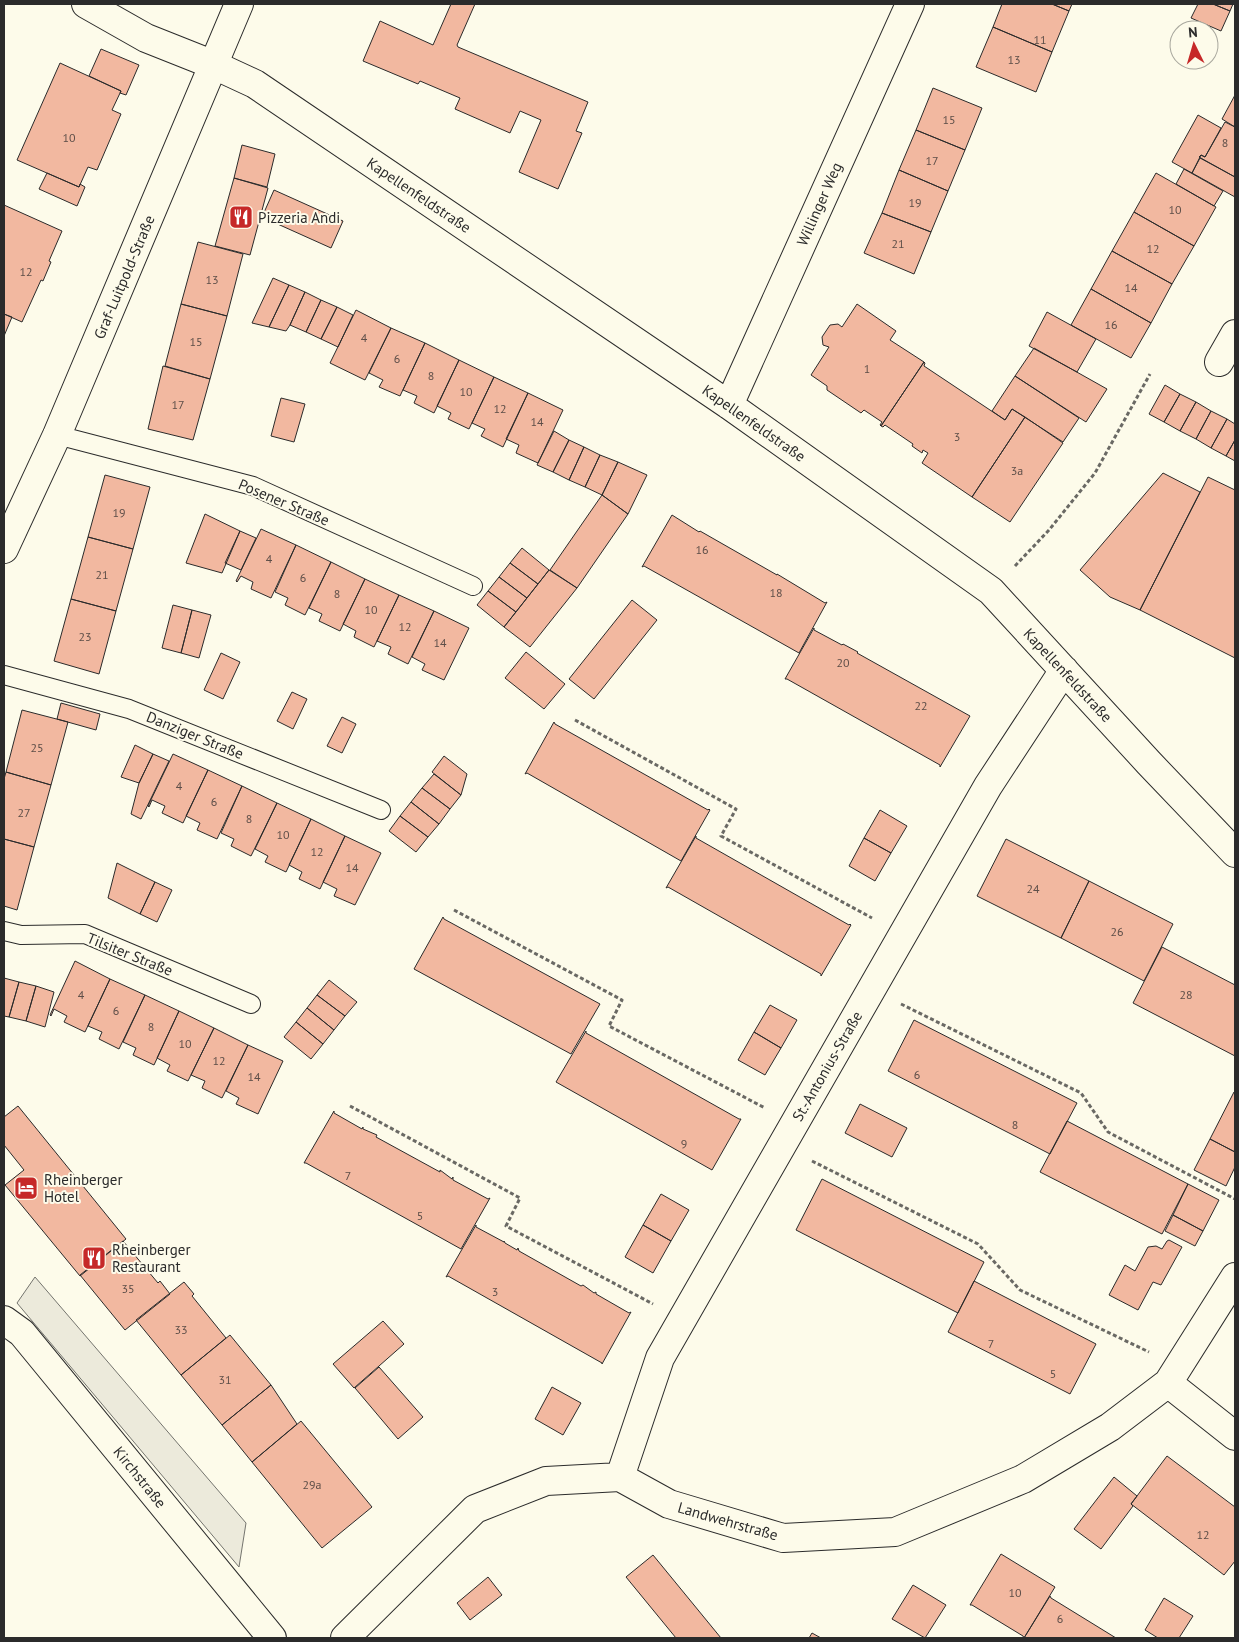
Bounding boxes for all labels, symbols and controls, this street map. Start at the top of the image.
north arrow [1169,20,1219,70]
text: N [1187,23,1198,41]
house number: 11 [1033,32,1047,47]
house number: 13 [1007,52,1021,67]
house number: 15 [942,112,956,127]
house number: 10 [62,130,76,145]
house number: 8 [1222,135,1228,150]
street label: Kapellenfeldstraße [363,153,475,237]
house number: 17 [925,153,939,168]
street label: Willinger Weg [792,159,846,249]
house number: 19 [908,195,922,210]
house number: 10 [1168,202,1182,217]
restaurant icon: Pizzeria Andi [228,204,254,230]
place label: Pizzeria Andi [258,208,340,227]
street label: Graf-Luitpold-Straße [89,212,159,342]
house number: 21 [891,236,905,251]
house number: 12 [1146,241,1160,256]
house number: 12 [19,264,33,279]
house number: 13 [205,272,219,287]
house number: 14 [1124,280,1138,295]
house number: 16 [1104,317,1118,332]
house number: 4 [361,330,368,345]
house number: 15 [189,334,203,349]
house number: 6 [394,351,400,366]
house number: 1 [864,361,870,376]
house number: 8 [428,368,434,383]
street label: Kapellenfeldstraße [699,380,809,466]
house number: 10 [459,384,473,399]
house number: 17 [171,397,185,412]
house number: 12 [493,401,507,416]
house number: 14 [530,414,544,429]
house number: 3 [954,429,960,444]
house number: 3a [1011,463,1023,478]
street label: Posener Straße [236,474,332,530]
house number: 19 [112,505,126,520]
house number: 16 [695,542,709,557]
house number: 4 [266,551,273,566]
house number: 21 [95,567,109,582]
house number: 6 [300,570,306,585]
house number: 18 [769,585,783,600]
house number: 8 [334,586,340,601]
house number: 10 [364,602,378,617]
house number: 12 [398,619,412,634]
street label: Kapellenfeldstraße [1020,624,1116,726]
house number: 23 [78,629,92,644]
house number: 14 [433,635,447,650]
house number: 20 [836,655,850,670]
house number: 22 [914,698,928,713]
street label: Danziger Straße [144,707,246,763]
house number: 25 [30,740,44,755]
house number: 4 [176,778,183,793]
house number: 6 [211,794,217,809]
house number: 27 [17,805,31,820]
house number: 8 [246,811,252,826]
house number: 10 [276,827,290,842]
house number: 12 [310,844,324,859]
house number: 14 [345,860,359,875]
house number: 24 [1026,881,1040,896]
house number: 26 [1110,924,1124,939]
street label: Tilsiter Straße [84,928,176,980]
house number: 4 [78,987,85,1002]
house number: 28 [1179,987,1193,1002]
house number: 6 [113,1003,119,1018]
street label: St.-Antonius-Straße [788,1008,866,1124]
house number: 8 [148,1019,154,1034]
house number: 10 [178,1036,192,1051]
house number: 12 [212,1053,226,1068]
house number: 6 [914,1067,920,1082]
house number: 14 [247,1069,261,1084]
house number: 8 [1012,1117,1018,1132]
house number: 9 [681,1136,687,1151]
house number: 7 [345,1168,351,1183]
place label: Rheinberger Hotel [44,1170,123,1206]
hotel icon: Rheinberger Hotel [13,1175,39,1201]
house number: 5 [417,1208,423,1223]
place label: Rheinberger Restaurant [112,1240,191,1276]
restaurant icon: Rheinberger Restaurant [81,1245,107,1271]
house number: 35 [121,1281,135,1296]
house number: 3 [492,1284,498,1299]
house number: 33 [174,1322,188,1337]
house number: 7 [988,1336,994,1351]
house number: 5 [1050,1366,1056,1381]
house number: 31 [218,1372,232,1387]
street label: Kirchstraße [109,1442,171,1512]
house number: 29a [302,1477,322,1492]
street label: Landwehrstraße [676,1498,780,1544]
house number: 12 [1196,1527,1210,1542]
house number: 10 [1008,1585,1022,1600]
house number: 6 [1057,1611,1063,1626]

